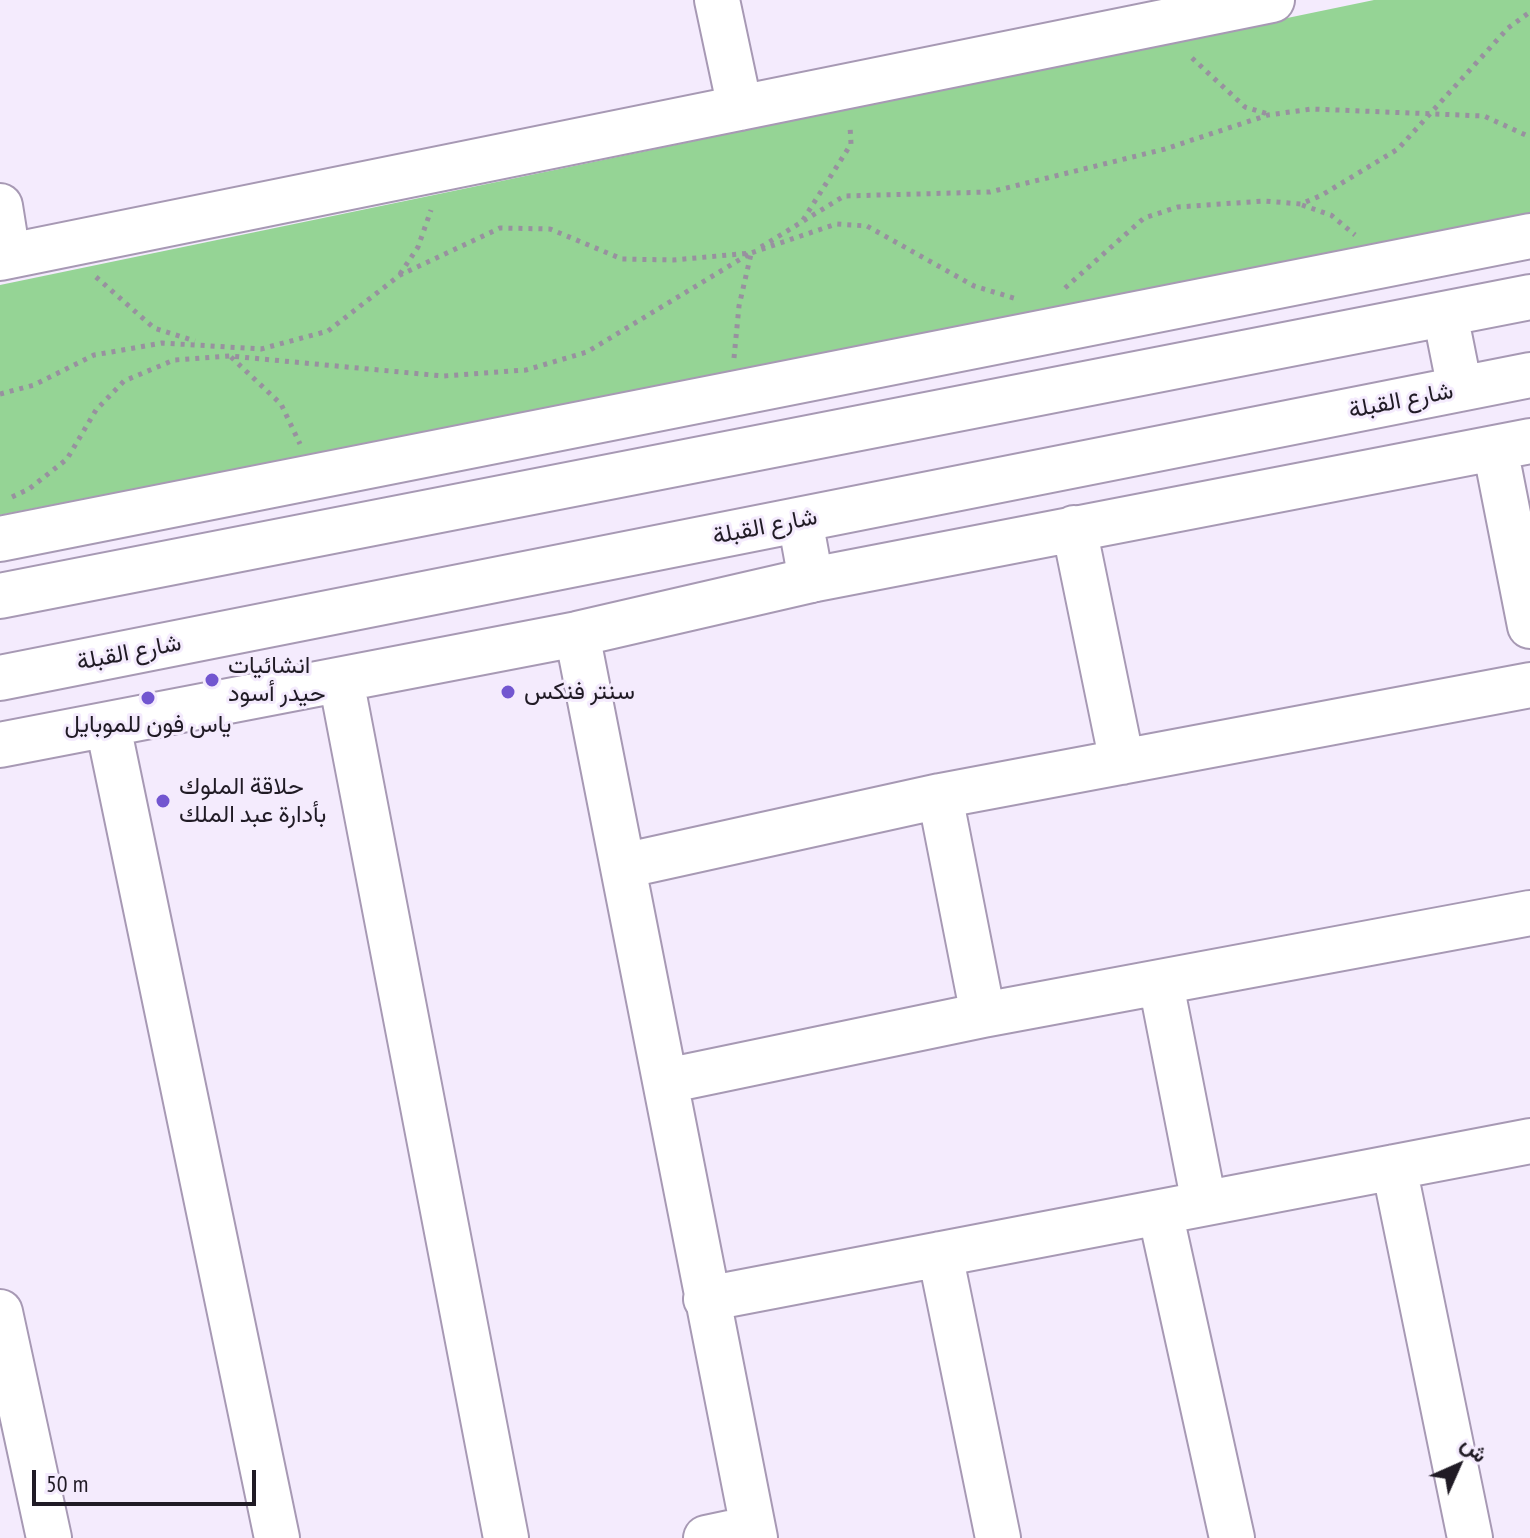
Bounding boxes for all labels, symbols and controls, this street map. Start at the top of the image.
street label: شارع القبلة [1346,377,1456,425]
street label: شارع القبلة [710,503,820,551]
street label: شارع القبلة [74,629,184,677]
place label: انشائيات حيدر أسود [228,652,326,708]
marker: انشائيات حيدر أسود [203,671,221,689]
place label: سنتر فنكس [524,678,635,706]
marker: سنتر فنكس [499,683,517,701]
marker: ياس فون للموبايل [139,689,157,707]
place label: ياس فون للموبايل [65,711,231,739]
place label: حلاقة الملوك بأدارة عبد الملك [179,773,326,829]
marker: حلاقة الملوك بأدارة عبد الملك [154,792,172,810]
north arrow [1418,1426,1498,1506]
text: ش [1456,1430,1494,1468]
scale bar [36,1454,260,1504]
text: 50 m [46,1468,88,1499]

